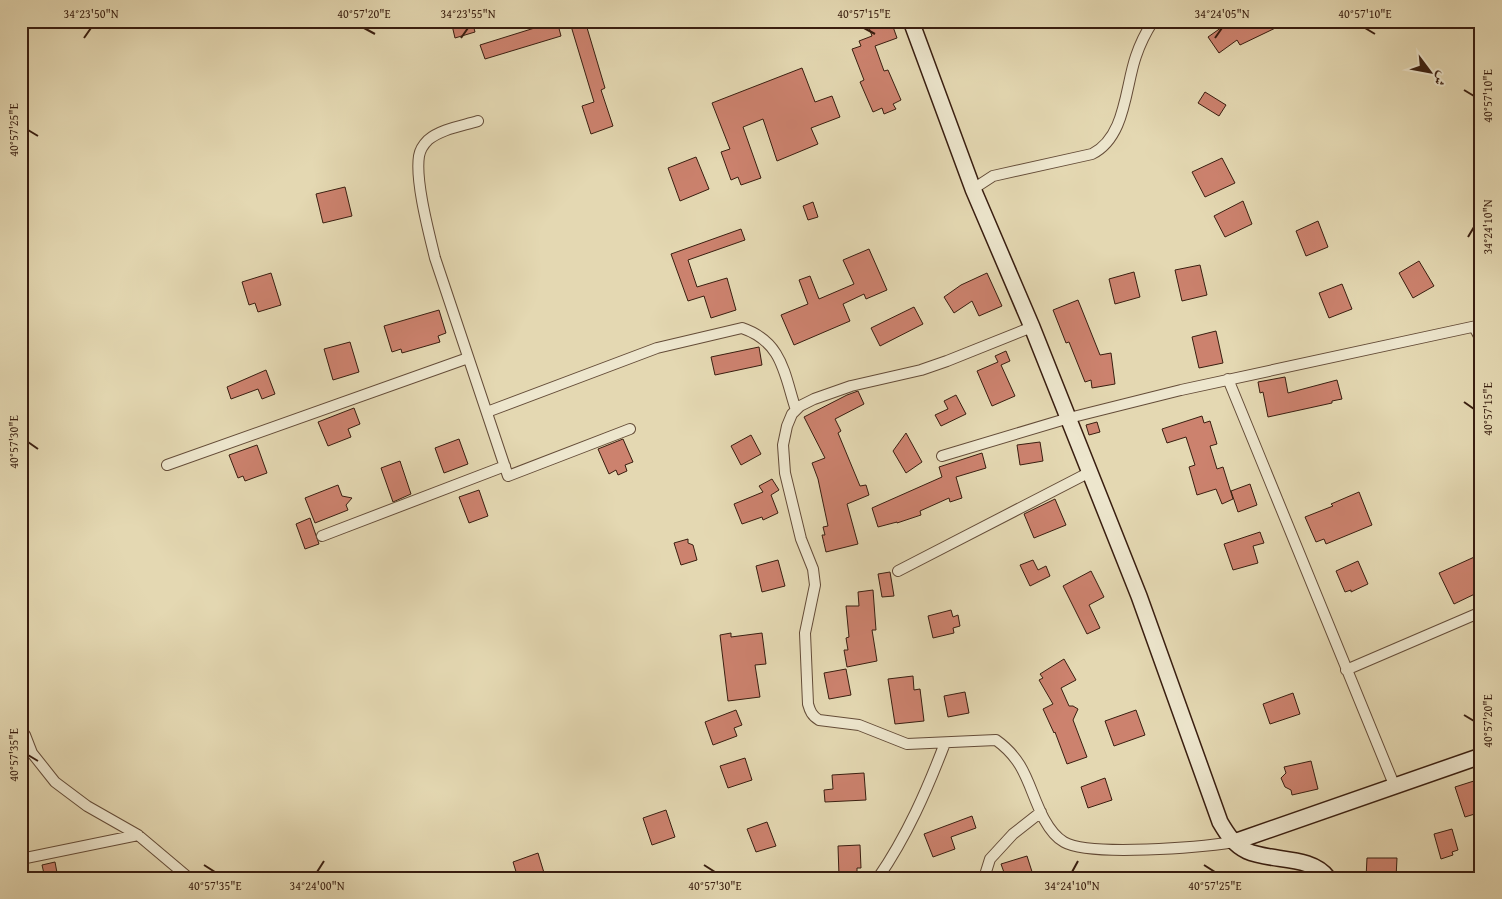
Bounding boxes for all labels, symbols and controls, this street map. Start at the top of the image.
text: 34°23'50"N [63,5,119,22]
text: 40°57'20"E [337,5,391,22]
text: 34°23'55"N [440,5,496,22]
text: 40°57'15"E [837,5,891,22]
text: 34°24'05"N [1194,5,1250,22]
text: 40°57'10"E [1338,5,1392,22]
north arrow [1404,48,1454,98]
text: ش [1429,68,1453,90]
text: 40°57'10"E [1479,69,1496,123]
text: 40°57'25"E [5,103,22,157]
text: 34°24'10"N [1479,199,1496,255]
text: 40°57'15"E [1479,382,1496,436]
text: 40°57'30"E [5,415,22,469]
text: 40°57'20"E [1479,694,1496,748]
text: 40°57'35"E [5,728,22,782]
text: 40°57'35"E [188,877,242,894]
text: 34°24'00"N [289,877,345,894]
text: 40°57'30"E [688,877,742,894]
text: 34°24'10"N [1044,877,1100,894]
text: 40°57'25"E [1188,877,1242,894]

